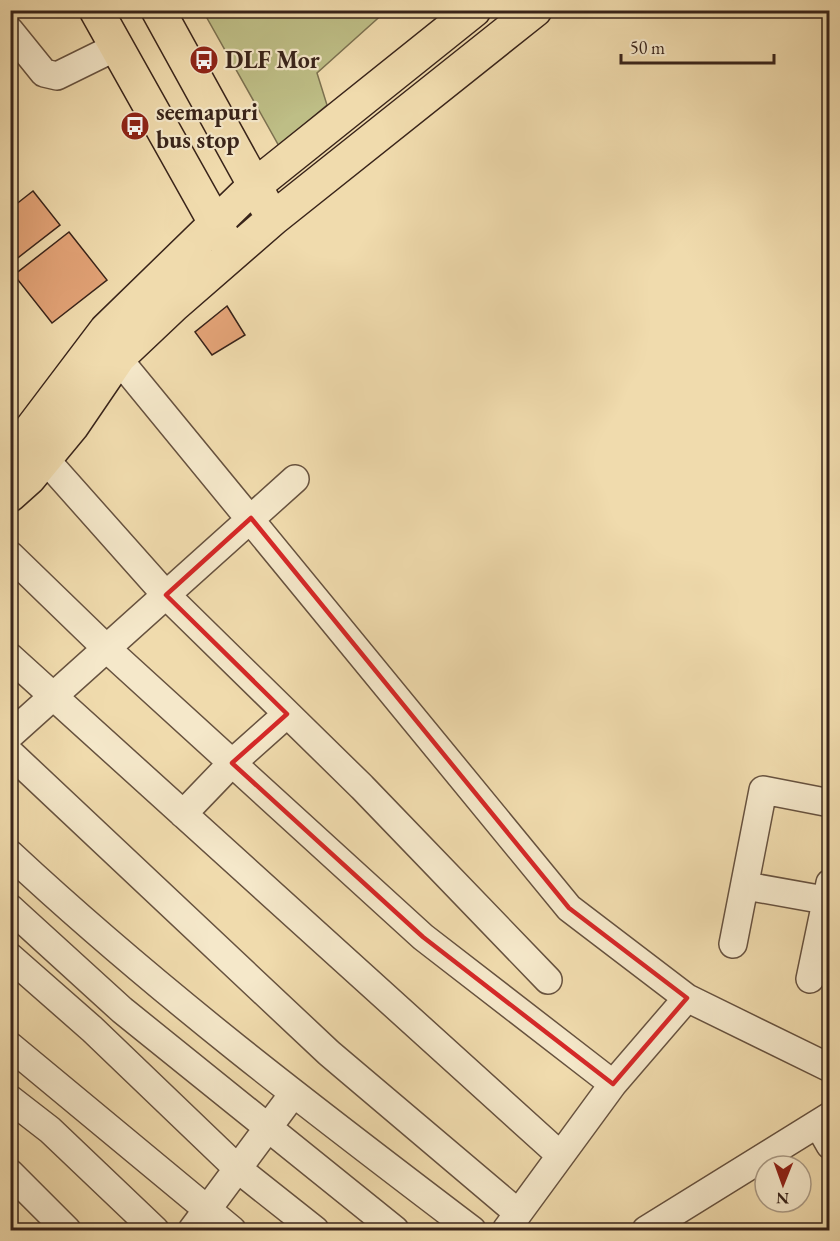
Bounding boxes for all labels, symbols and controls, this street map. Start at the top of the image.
scale bar [621,27,774,65]
text: 50 m [630,36,665,59]
bus stop icon: DLF Mor [188,44,220,76]
place label: DLF Mor [225,44,320,75]
place label: seemapuri bus stop [156,96,258,155]
bus stop icon: seemapuri bus stop [119,110,151,142]
north arrow [753,1154,813,1214]
text: N [776,1188,789,1209]

